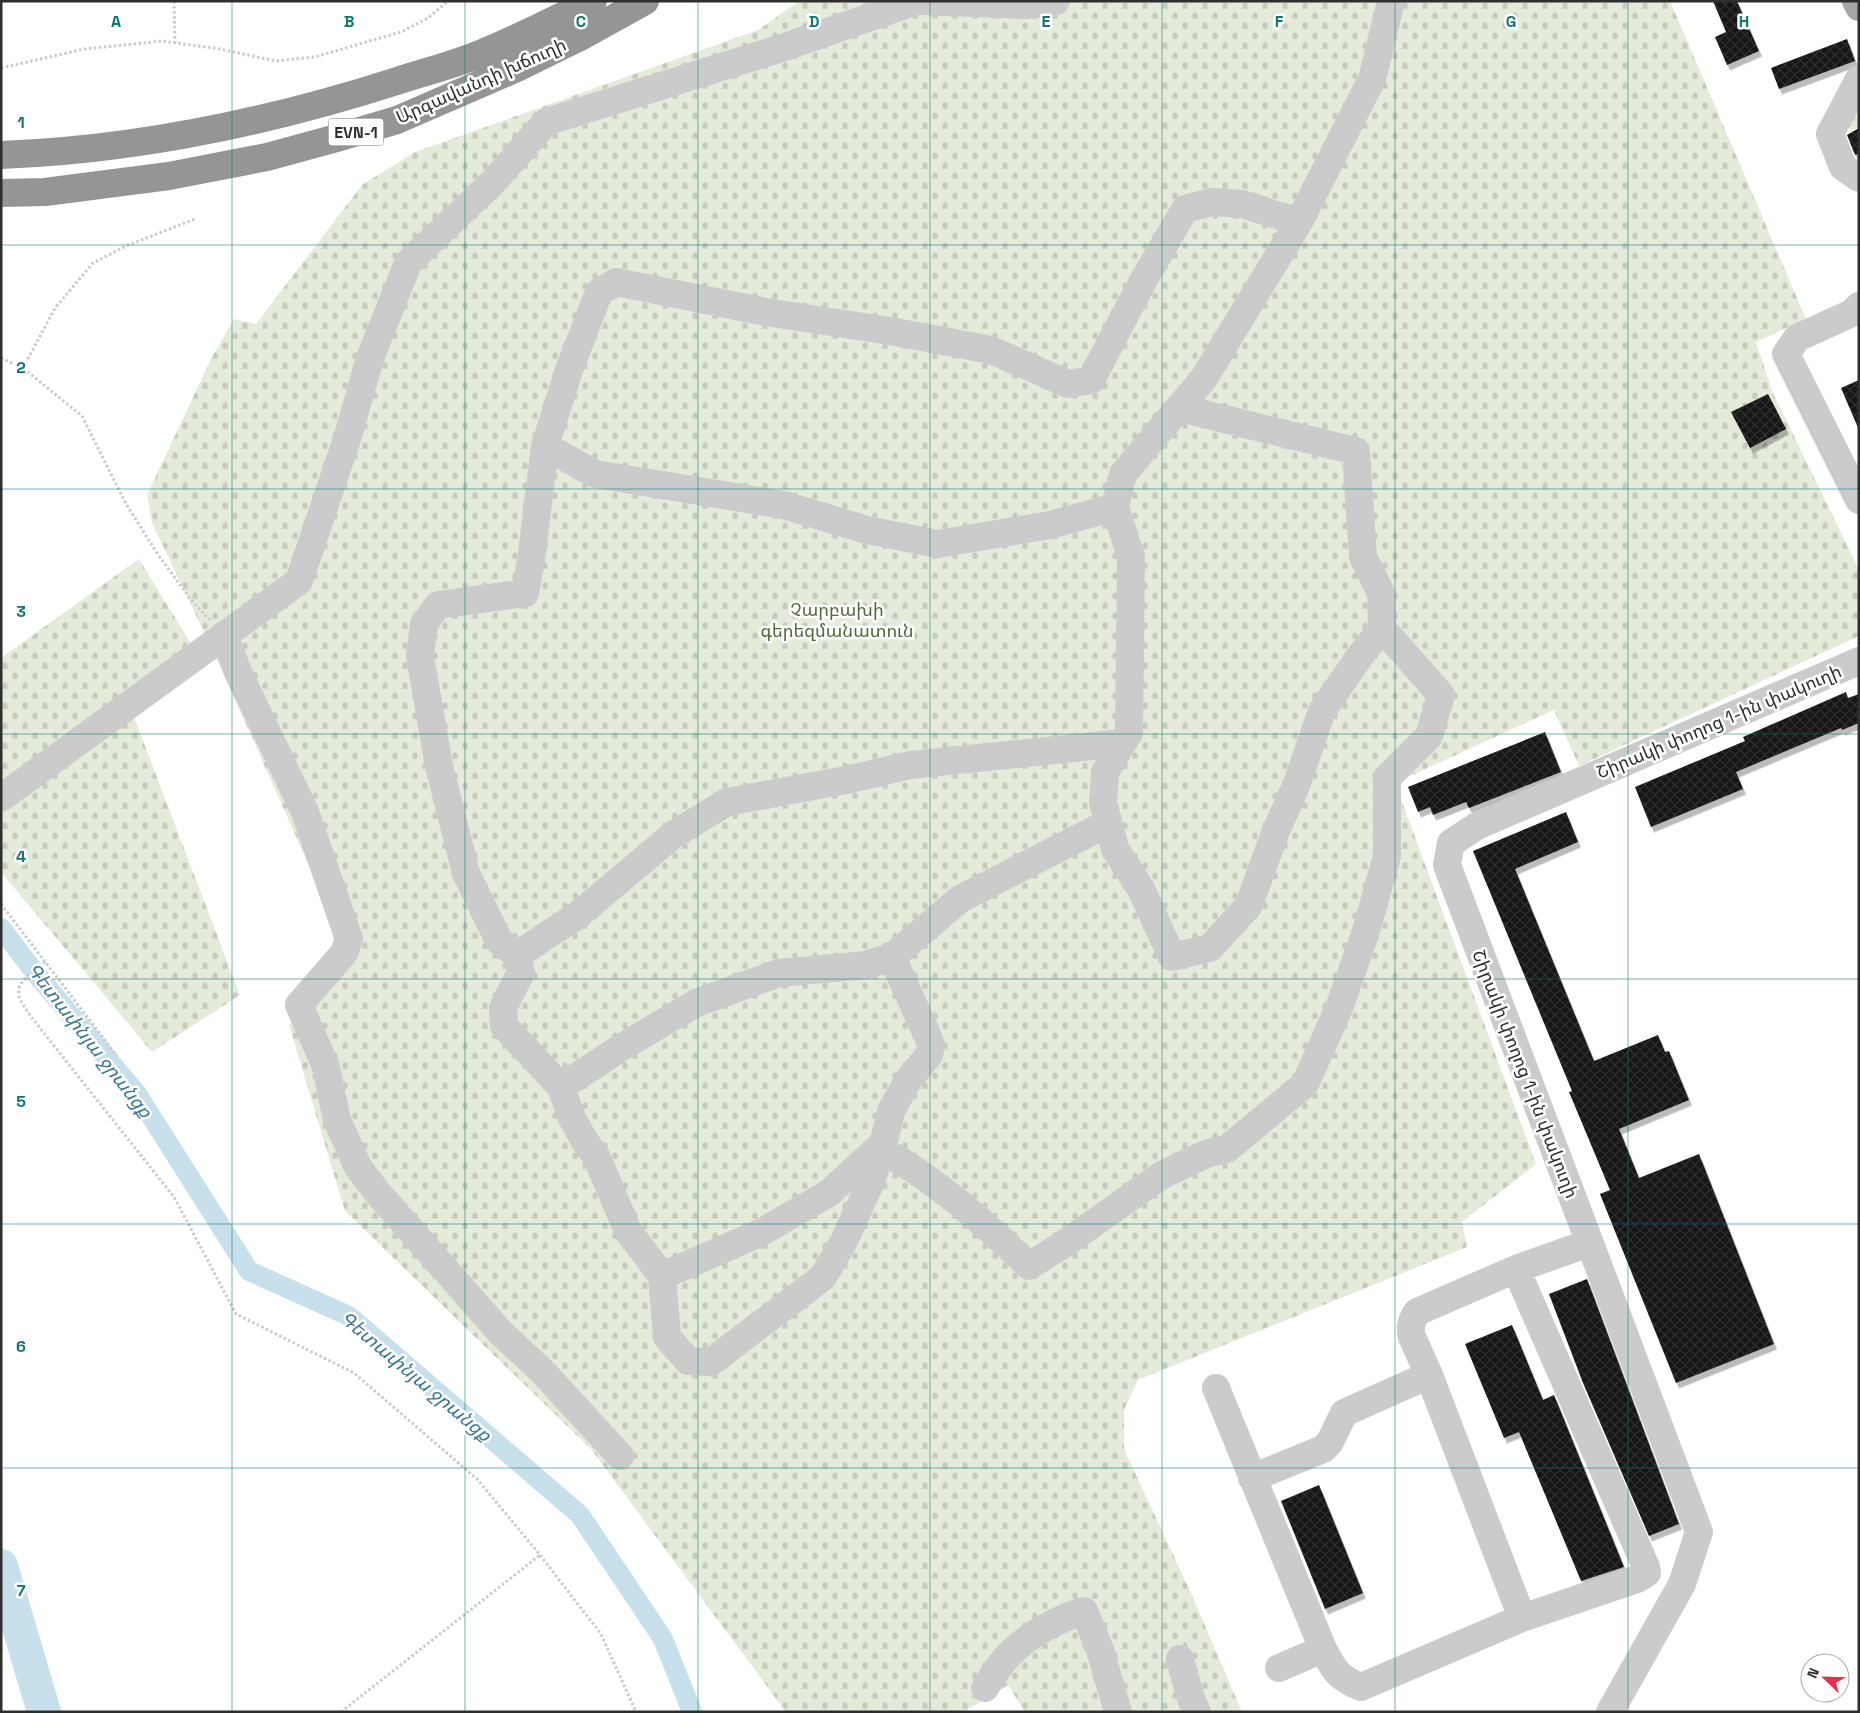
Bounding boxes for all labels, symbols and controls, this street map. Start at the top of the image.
text: A [111,11,121,32]
text: B [344,11,354,32]
text: C [576,11,586,32]
text: D [809,11,819,32]
text: E [1042,11,1051,32]
text: F [1275,11,1284,32]
text: G [1506,11,1516,32]
text: H [1739,11,1749,32]
street label: Արգավանդի խճուղի [392,33,570,128]
text: 1 [17,112,25,133]
road number: EVN-1 [328,118,384,146]
text: 2 [16,357,26,378]
park label: Չարբախի գերեզմանատուն [760,598,914,642]
text: 3 [16,601,26,622]
street label: Շիրակի փողոց 1-ին փակուղի [1593,659,1845,784]
text: 4 [16,846,26,867]
street label: Շիրակի փողոց 1-ին փակուղի [1467,946,1584,1201]
water label: Գետափնյա ջրանցք [21,958,158,1123]
text: 5 [16,1091,26,1112]
water label: Գետափնյա ջրանցք [335,1306,497,1447]
text: 6 [16,1336,26,1357]
text: 7 [17,1580,26,1601]
north arrow [1800,1653,1850,1703]
text: N [1803,1665,1823,1681]

